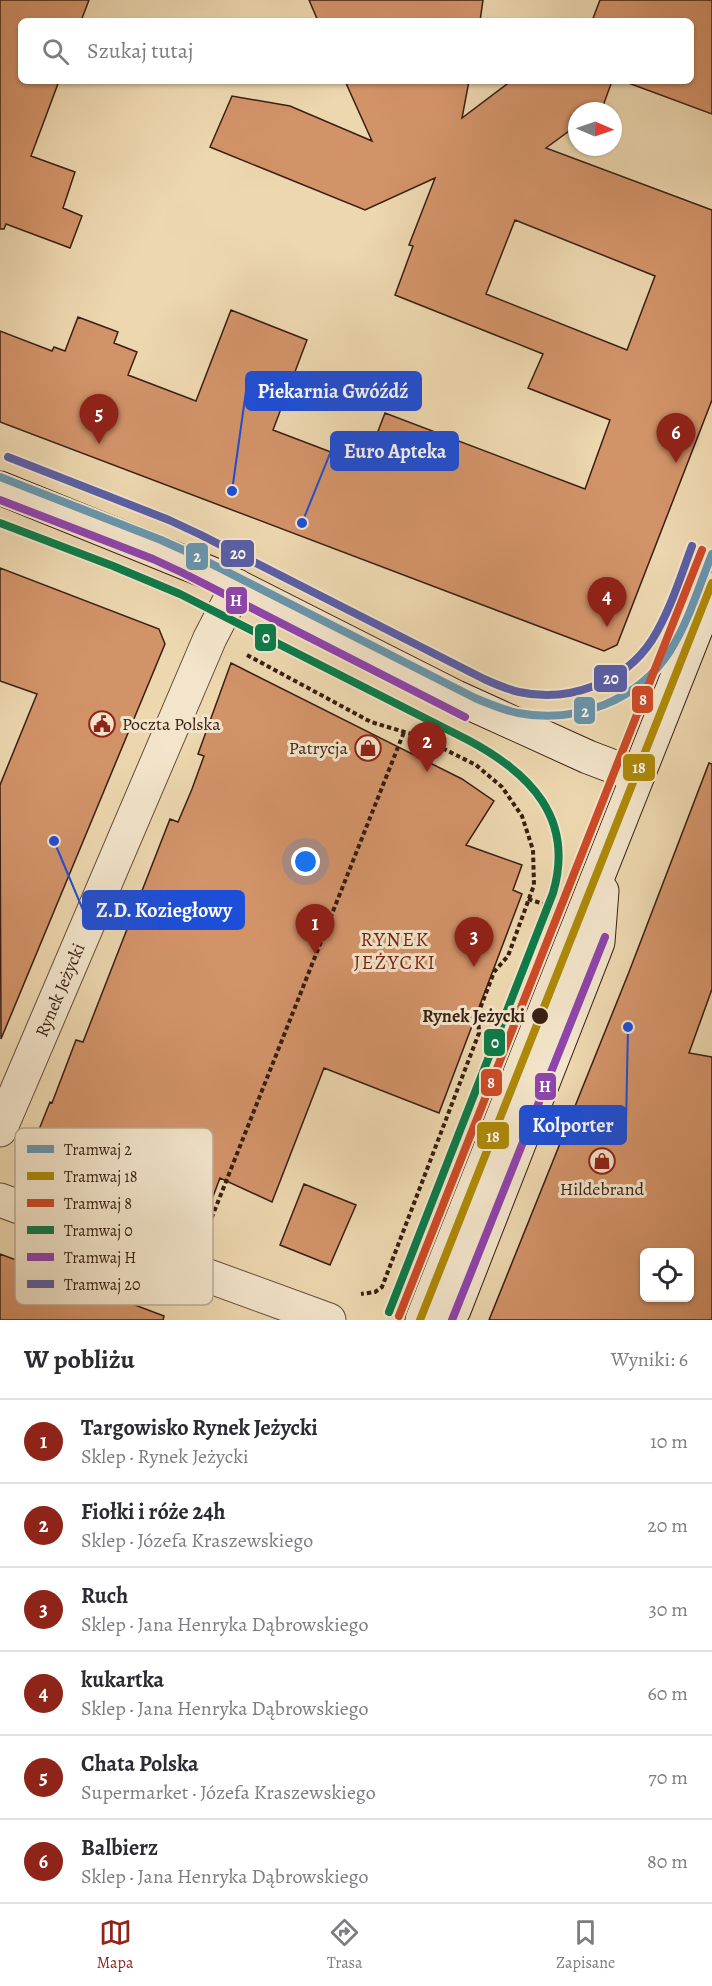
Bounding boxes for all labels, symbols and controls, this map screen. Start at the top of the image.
search box [18,18,694,84]
icon: search [39,35,72,68]
text: Szukaj tutaj [87,36,193,66]
north arrow [568,102,622,156]
callout: Piekarnia Gwóźdź [246,372,421,410]
text: Piekarnia Gwóźdź [258,378,408,405]
pin: 5 [80,394,118,444]
pin: 6 [656,414,696,463]
callout: Euro Apteka [331,432,458,470]
text: Euro Apteka [344,438,447,465]
line badge: 20 [220,539,255,568]
line badge: 2 [185,542,209,571]
text: 20 [230,543,246,565]
text: 2 [193,546,201,568]
pin: 4 [588,578,626,627]
line badge: H [225,586,248,615]
text: H [230,590,242,612]
line badge: 0 [254,623,277,652]
text: 0 [262,627,270,649]
line badge: 20 [593,664,628,693]
text: 20 [603,668,619,690]
line badge: 8 [631,685,654,714]
text: 8 [639,689,647,711]
line badge: 2 [573,696,596,725]
text: 2 [581,701,589,723]
public building icon: Poczta Polska [87,709,117,739]
place label: Poczta Polska [122,712,221,736]
pin: 2 [408,722,446,772]
shop icon: Patrycja [353,733,383,763]
place label: Patrycja [289,736,349,760]
line badge: 18 [622,753,656,782]
text: 18 [632,757,646,779]
your location [291,847,320,876]
callout: Z.D. Koziegłowy [83,891,244,929]
text: Z.D. Koziegłowy [96,897,233,924]
pin: 1 [296,904,334,954]
pin: 3 [454,918,494,967]
district label: RYNEK JEŻYCKI [354,926,436,976]
street label: Rynek Jeżycki [29,939,91,1041]
place label: Rynek Jeżycki [422,1004,525,1028]
marker: Rynek Jeżycki [530,1006,550,1026]
line badge: 0 [483,1028,506,1057]
text: 0 [491,1032,499,1054]
line badge: 8 [480,1068,503,1097]
text: 8 [487,1072,495,1094]
line badge: H [534,1072,557,1101]
text: H [539,1076,551,1098]
callout: Kolporter [520,1106,626,1144]
text: Kolporter [532,1112,614,1139]
line badge: 18 [476,1121,510,1150]
text: 18 [486,1126,500,1148]
legend [15,1128,213,1305]
text: Tramwaj 2 [64,1139,132,1161]
shop icon: Hildebrand [587,1146,617,1176]
text: Tramwaj 18 [64,1166,138,1188]
place label: Hildebrand [560,1177,645,1201]
text: Tramwaj 8 [64,1193,132,1215]
text: Tramwaj 0 [64,1220,133,1242]
text: Tramwaj H [64,1247,136,1269]
map controls [640,1248,694,1302]
button: locate [640,1248,694,1302]
text: Tramwaj 20 [64,1274,140,1296]
text: W pobliżu [24,1342,135,1377]
text: Wyniki: 6 [611,1346,688,1373]
text: Targowisko Rynek Jeżycki [81,1413,318,1443]
text: 1 [40,1428,47,1455]
text: 10 m [650,1428,688,1455]
text: Sklep · Rynek Jeżycki [81,1443,249,1470]
text: Fiołki i róże 24h [81,1497,225,1527]
text: 2 [39,1512,48,1539]
text: 20 m [647,1512,688,1539]
text: Sklep · Józefa Kraszewskiego [81,1527,313,1554]
text: Ruch [81,1581,128,1611]
text: 3 [39,1596,48,1623]
text: 30 m [648,1596,688,1623]
text: Sklep · Jana Henryka Dąbrowskiego [81,1611,369,1638]
text: kukartka [81,1665,164,1695]
text: 4 [39,1680,48,1707]
text: 60 m [648,1680,688,1707]
text: Sklep · Jana Henryka Dąbrowskiego [81,1695,369,1722]
text: Chata Polska [81,1749,199,1779]
text: 5 [39,1764,48,1791]
text: 70 m [648,1764,688,1791]
text: Supermarket · Józefa Kraszewskiego [81,1779,376,1806]
text: Balbierz [81,1833,158,1863]
text: 6 [39,1848,48,1875]
text: 80 m [647,1848,688,1875]
text: Sklep · Jana Henryka Dąbrowskiego [81,1863,369,1890]
tab: Mapa [97,1916,133,1974]
tab: Trasa [327,1916,363,1974]
tab: Zapisane [556,1916,615,1974]

